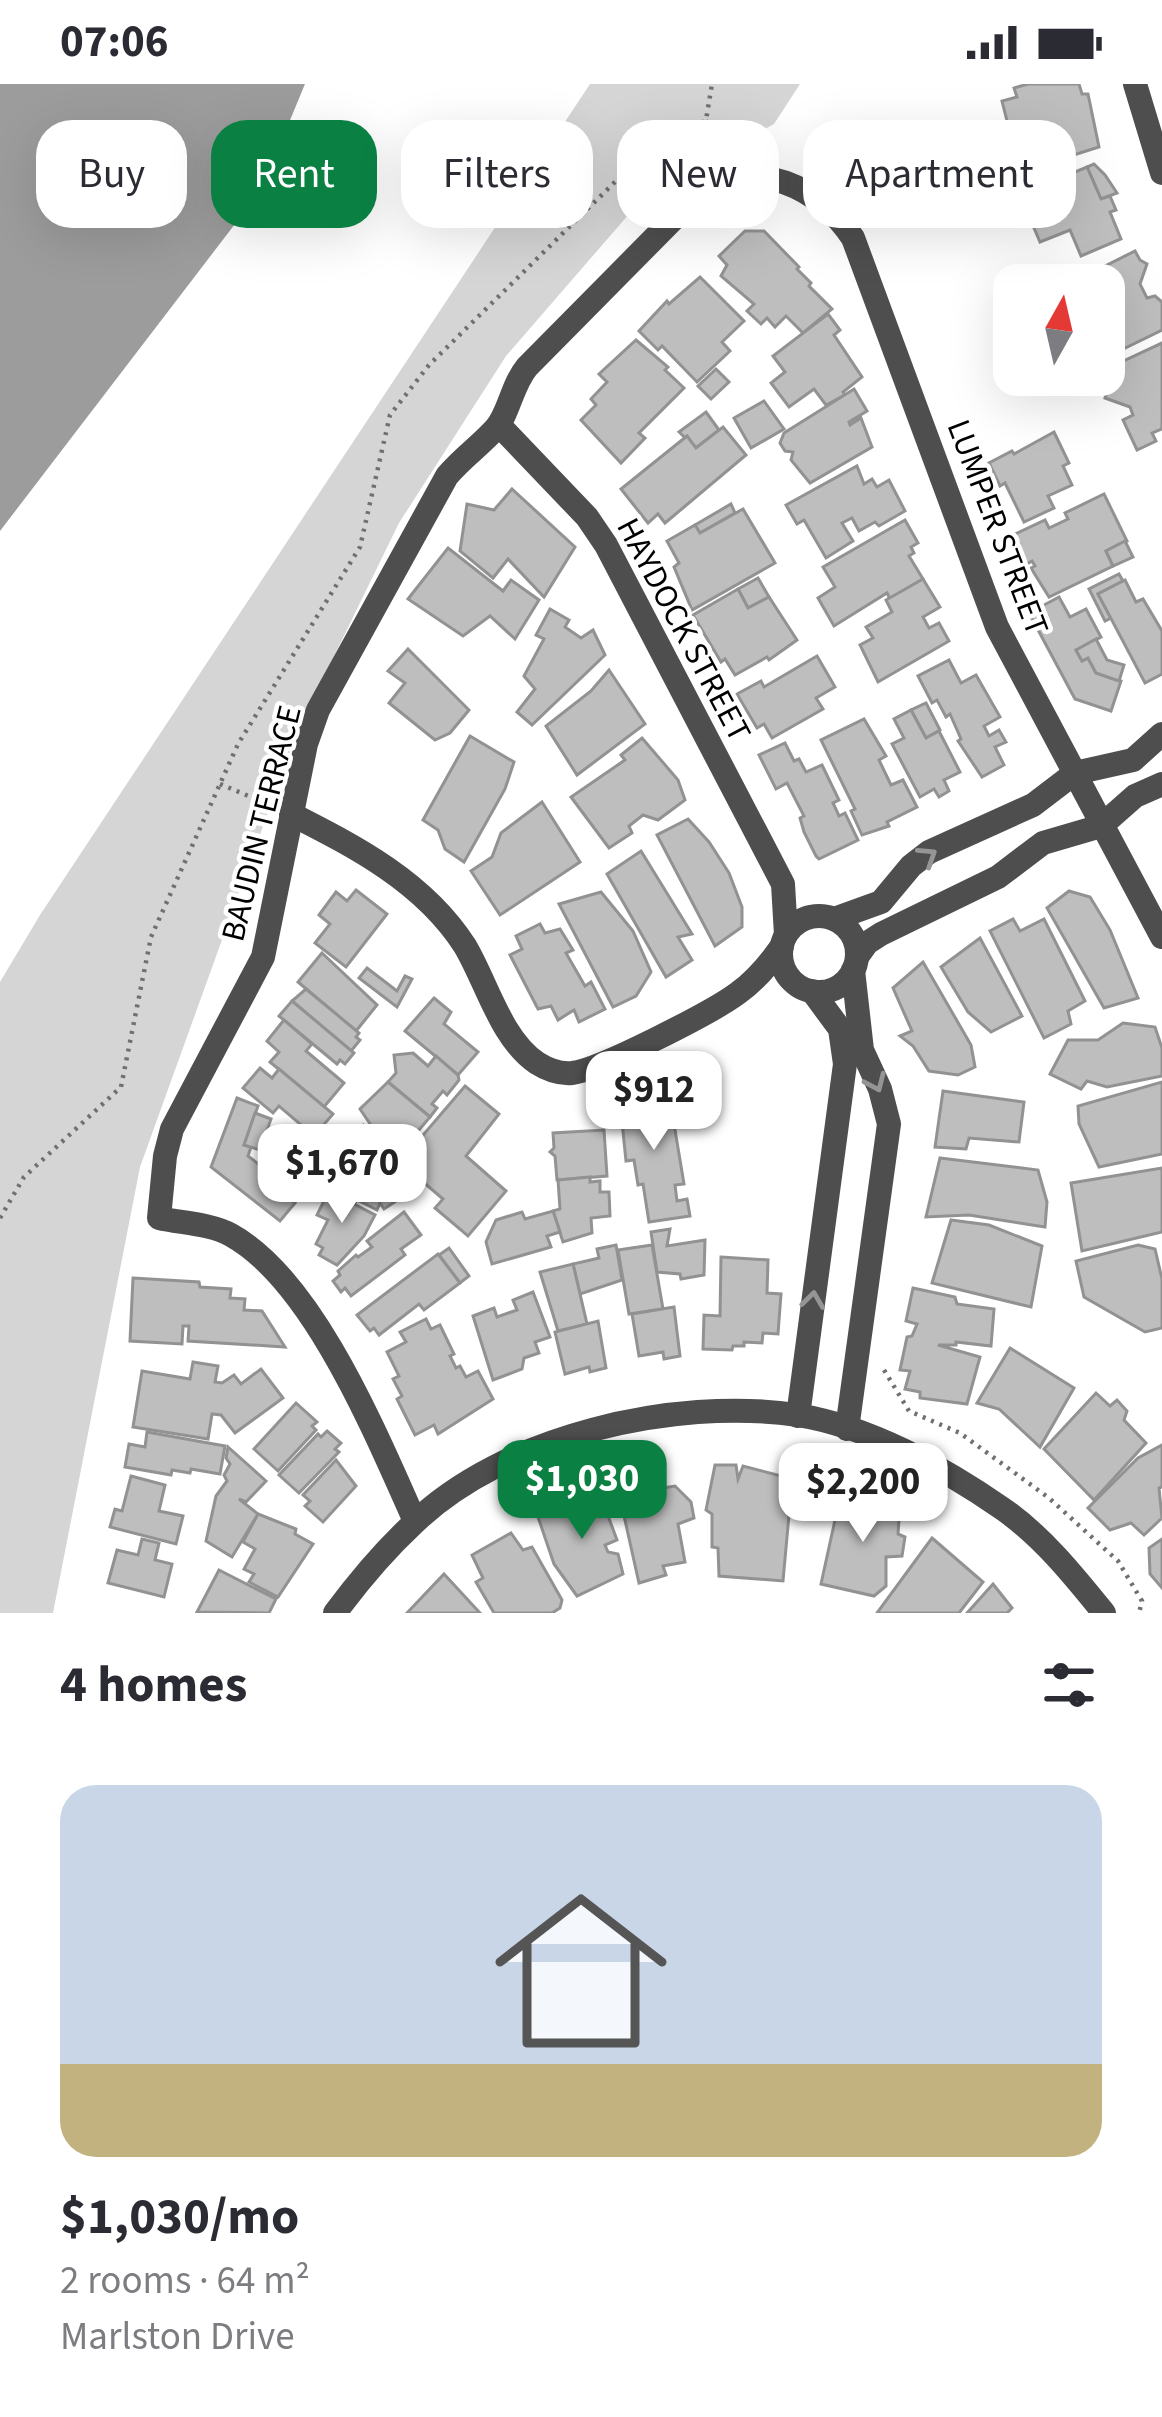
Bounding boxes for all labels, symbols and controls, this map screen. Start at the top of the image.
text: 07:06 [60,10,169,74]
chip: Buy [36,120,187,228]
chip: Rent [211,120,377,228]
chip: Filters [401,120,593,228]
chip: New [617,120,779,228]
chip: Apartment [803,120,1076,228]
north arrow [993,264,1125,396]
map controls [993,264,1125,396]
street label: LUMPER STREET [935,413,1060,642]
street label: HAYDOCK STREET [605,509,762,750]
street label: BAUDIN TERRACE [209,701,313,946]
one-way arrow [914,848,936,870]
pin: $912 [583,1051,725,1153]
text: $912 [613,1062,695,1118]
one-way arrow [862,1071,886,1092]
pin: $1,670 [244,1124,440,1226]
text: $1,670 [285,1135,399,1191]
one-way arrow [800,1290,826,1309]
pin: $1,030 [484,1440,680,1542]
pin: $2,200 [765,1443,961,1545]
text: $1,030 [525,1451,639,1507]
text: $2,200 [806,1454,920,1510]
text: 4 homes [60,1649,247,1721]
icon: filters [1036,1652,1102,1718]
icon: home [473,1863,689,2079]
text: $1,030/mo [60,2181,299,2253]
text: 2 rooms · 64 m² [60,2253,310,2309]
text: Marlston Drive [60,2309,295,2365]

